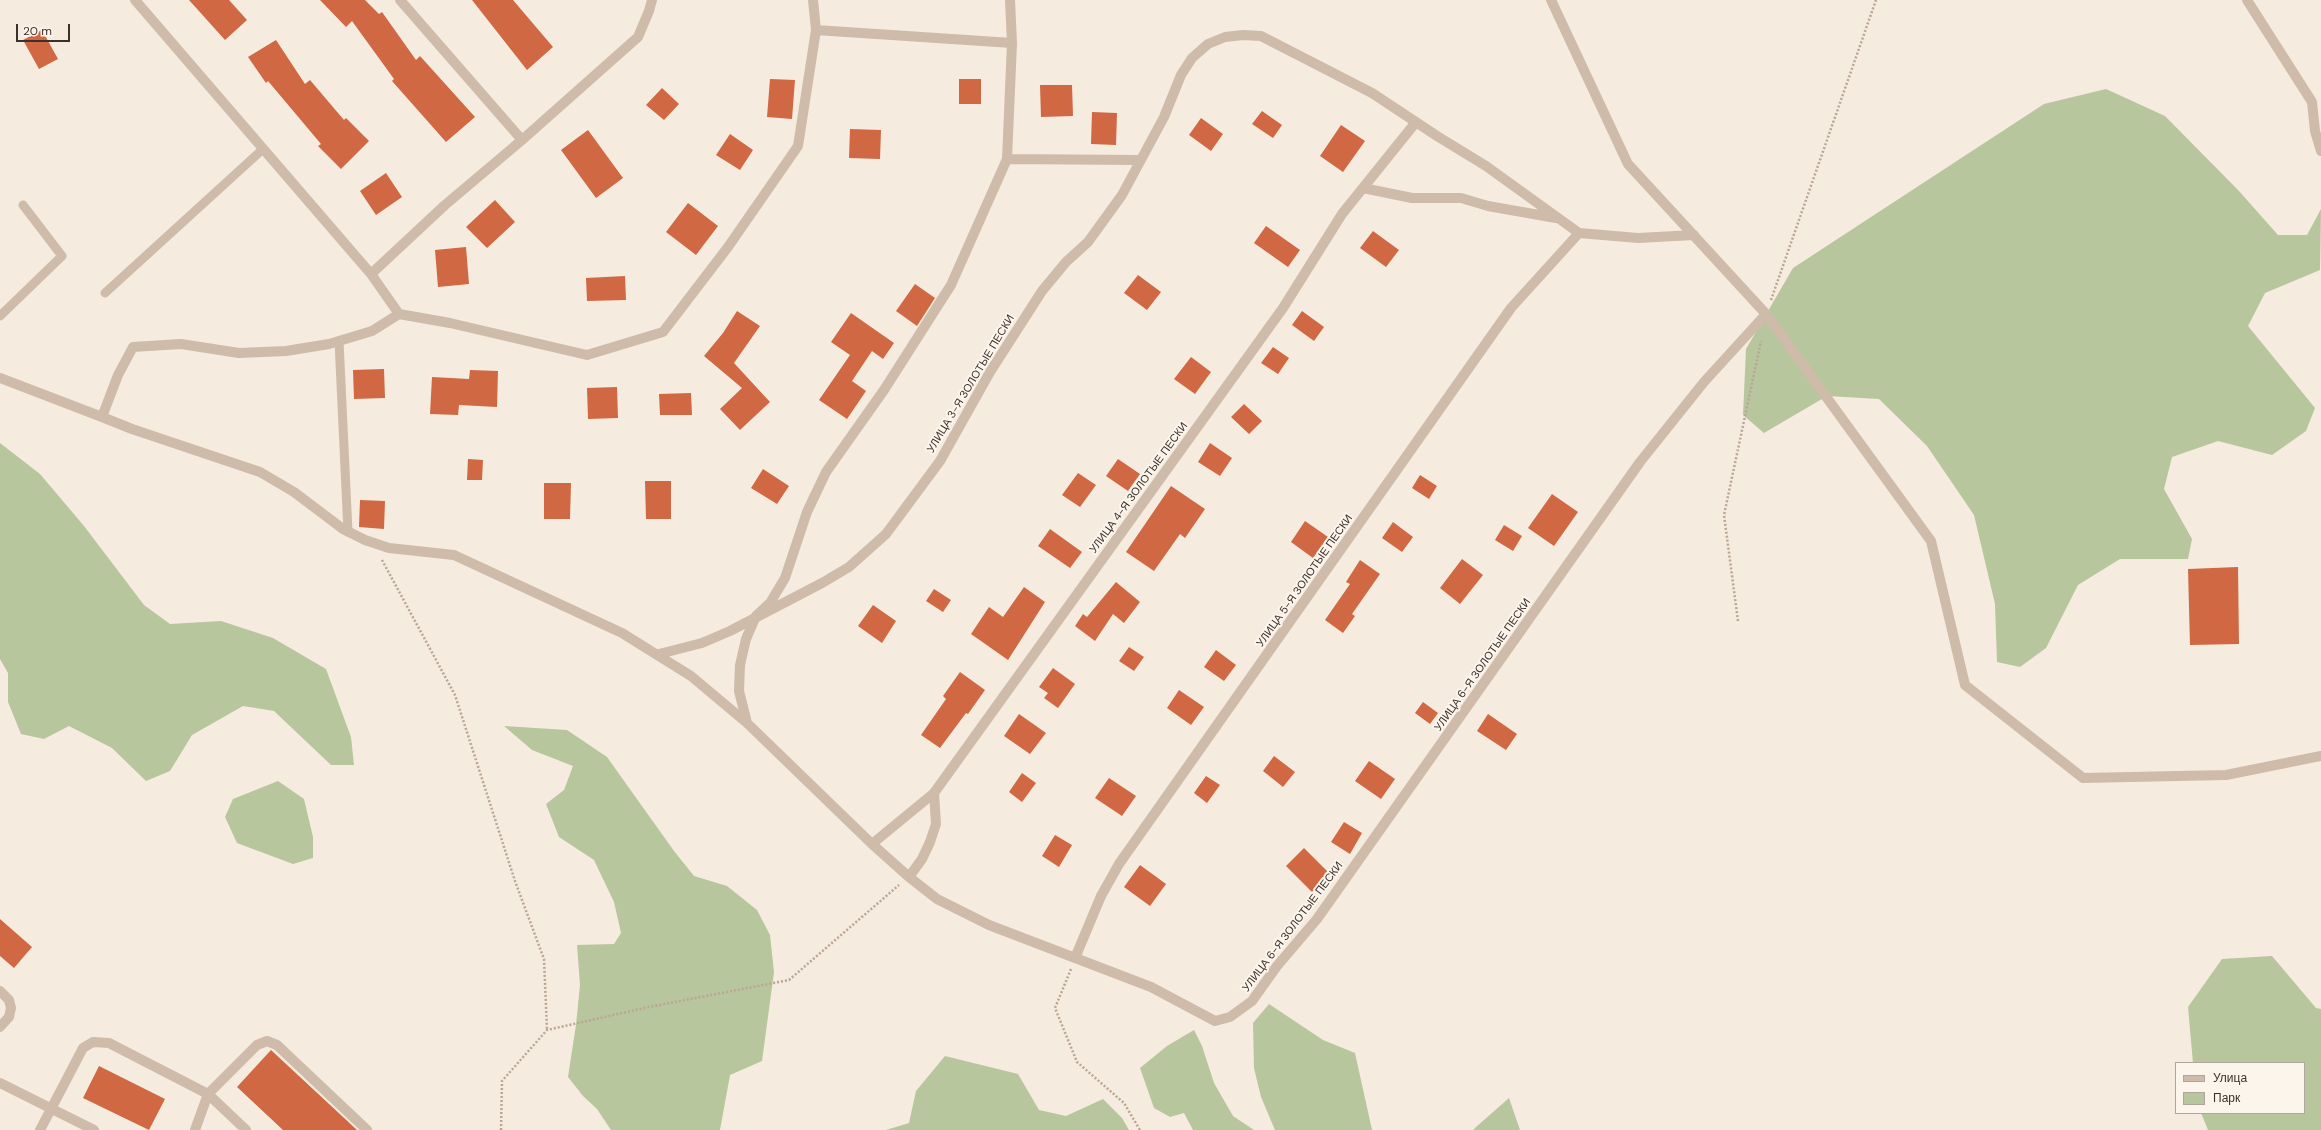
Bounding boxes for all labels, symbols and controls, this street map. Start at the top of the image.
scale bar [18,16,72,42]
text: 20 m [23,23,52,39]
street label: УЛИЦА 3-Я ЗОЛОТЫЕ ПЕСКИ [925,313,1017,455]
street label: УЛИЦА 4-Я ЗОЛОТЫЕ ПЕСКИ [1087,420,1191,556]
street label: УЛИЦА 5-Я ЗОЛОТЫЕ ПЕСКИ [1254,512,1356,650]
street label: УЛИЦА 6-Я ЗОЛОТЫЕ ПЕСКИ [1432,596,1534,734]
street label: УЛИЦА 6-Я ЗОЛОТЫЕ ПЕСКИ [1240,860,1346,994]
legend [2175,1062,2305,1114]
text: Улица [2213,1070,2247,1086]
text: Парк [2213,1090,2240,1106]

